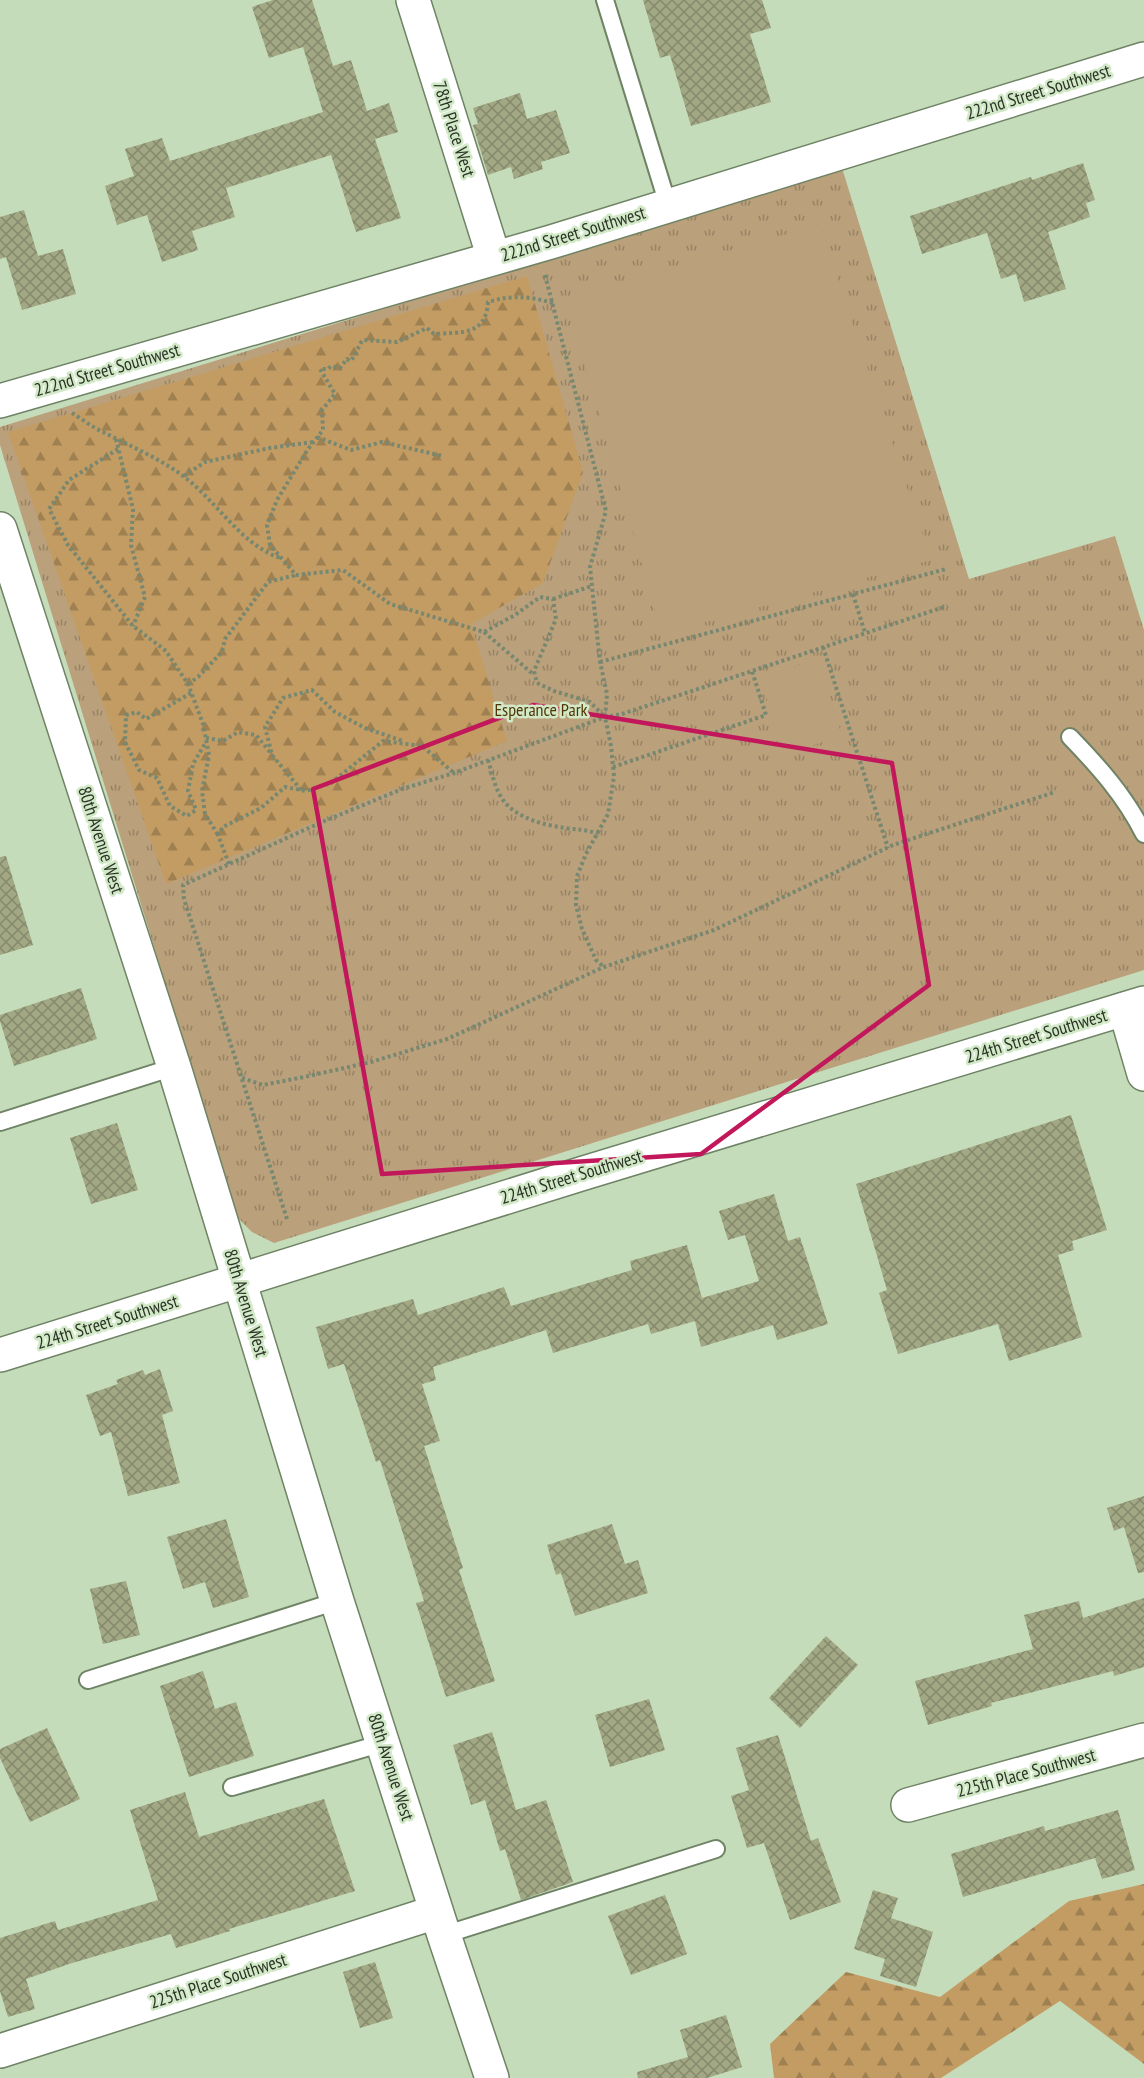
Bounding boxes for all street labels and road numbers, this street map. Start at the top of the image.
street label: 222nd Street Southwest [963,59,1113,124]
street label: 78th Place West [428,78,481,180]
street label: 222nd Street Southwest [498,201,648,266]
street label: 222nd Street Southwest [32,338,182,401]
street label: 80th Avenue West [73,783,130,896]
street label: 224th Street Southwest [962,1003,1110,1068]
street label: 224th Street Southwest [497,1144,645,1209]
street label: 80th Avenue West [219,1246,274,1360]
street label: 224th Street Southwest [33,1289,181,1354]
street label: 80th Avenue West [363,1710,420,1823]
street label: 225th Place Southwest [954,1743,1098,1802]
street label: 225th Place Southwest [146,1947,289,2014]

